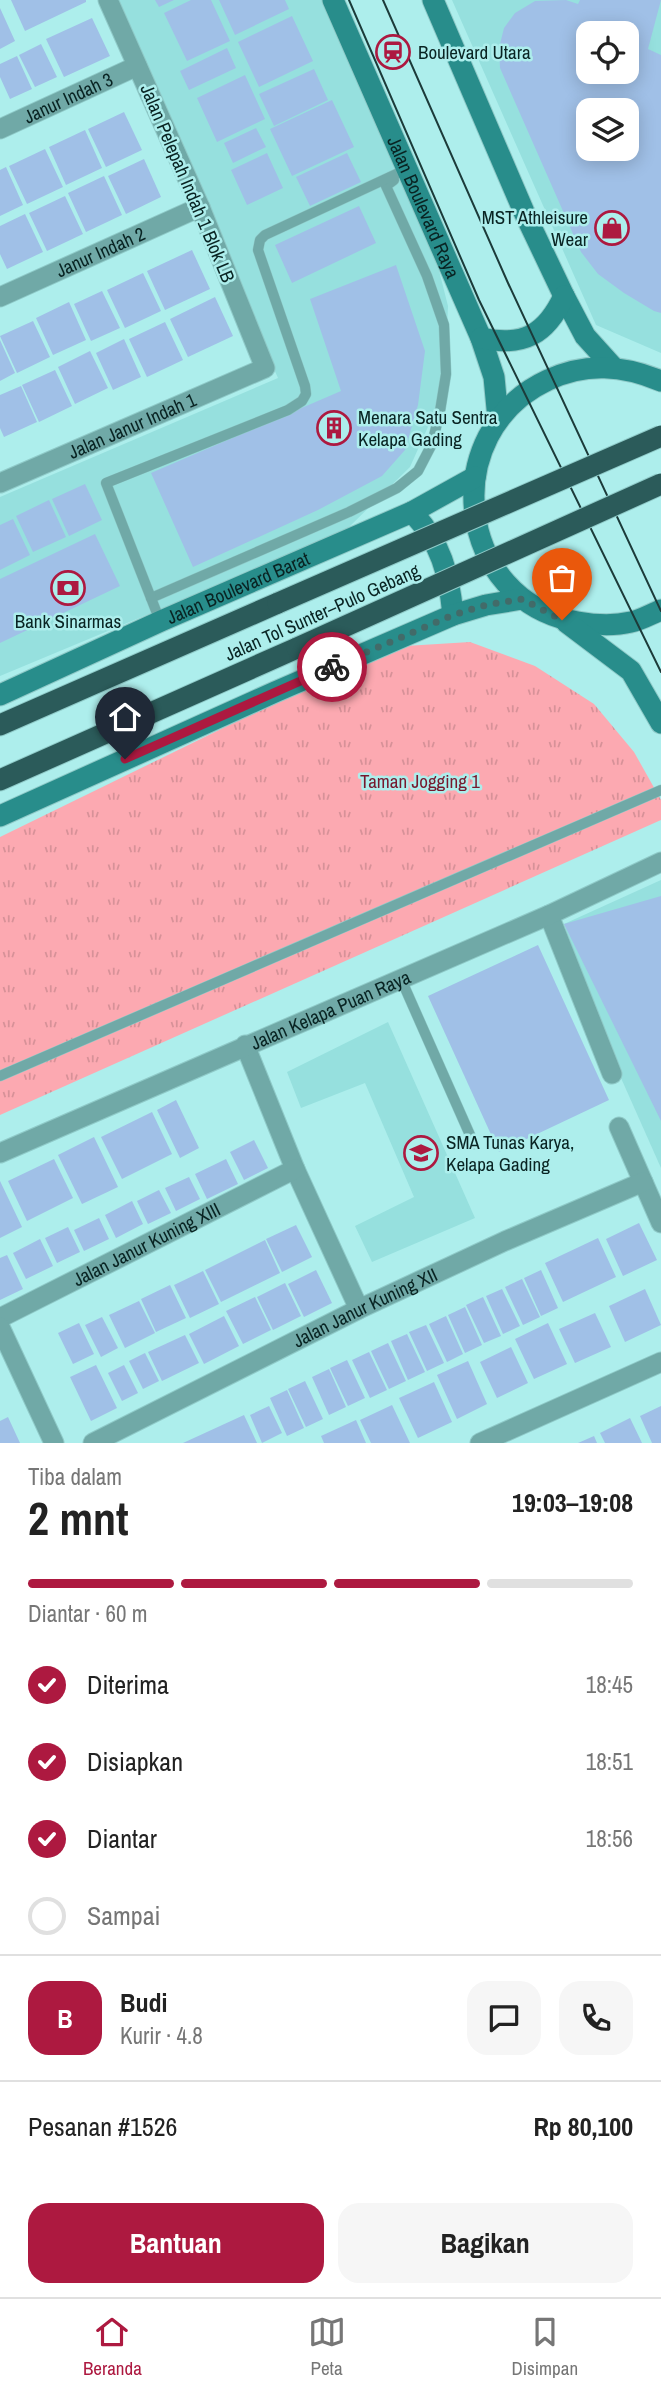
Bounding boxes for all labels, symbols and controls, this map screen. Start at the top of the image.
map controls [576,21,639,161]
button: locate [576,21,639,84]
station icon: Boulevard Utara [374,33,412,71]
place label: Boulevard Utara [418,39,531,65]
street label: Janur Indah 3 [19,66,117,129]
street label: Jalan Pelepah Indah 1 Blok LB [134,80,242,286]
button: layers [576,98,639,161]
street label: Jalan Boulevard Raya [381,132,466,282]
place label: MST Athleisure Wear [482,204,589,252]
shop icon: MST Athleisure Wear [593,209,631,247]
street label: Janur Indah 2 [51,220,149,283]
street label: Jalan Janur Indah 1 [64,386,200,465]
place label: Menara Satu Sentra Kelapa Gading [358,404,498,452]
building icon: Menara Satu Sentra Kelapa Gading [315,409,353,447]
street label: Jalan Boulevard Barat [162,545,314,630]
pin [532,548,592,620]
street label: Jalan Tol Sunter–Pulo Gebang [220,557,424,667]
icon: bag [543,559,581,597]
bank icon: Bank Sinarmas [49,569,87,607]
place label: Bank Sinarmas [15,608,121,634]
courier [297,632,367,702]
icon: bike [313,648,351,686]
pin [95,687,155,759]
icon: home [106,698,144,736]
park label: Taman Jogging 1 [360,768,480,794]
street label: Jalan Kelapa Puan Raya [246,964,415,1056]
place label: SMA Tunas Karya, Kelapa Gading [446,1129,574,1177]
school or university icon: SMA Tunas Karya, Kelapa Gading [402,1134,440,1172]
street label: Jalan Janur Kuning XIII [68,1196,225,1292]
street label: Jalan Janur Kuning XII [288,1261,442,1353]
text: Tiba dalam [28,1461,122,1492]
text: 19:03–19:08 [512,1485,633,1520]
text: 2 mnt [28,1487,129,1549]
text: Diantar · 60 m [28,1598,148,1629]
icon: check [28,1666,66,1704]
text: Diterima [87,1667,169,1702]
text: 18:45 [586,1669,633,1700]
icon: check [28,1743,66,1781]
text: Disiapkan [87,1744,183,1779]
text: 18:51 [586,1746,633,1777]
icon: check [28,1820,66,1858]
text: Diantar [87,1821,157,1856]
text: 18:56 [586,1823,633,1854]
text: Sampai [87,1898,160,1933]
button: chat [467,1981,541,2055]
button: phone [559,1981,633,2055]
text: Budi [120,1985,167,2020]
text: B [57,2001,73,2036]
text: Kurir · 4.8 [120,2020,203,2051]
text: Pesanan #1526 [28,2109,177,2144]
text: Rp 80,100 [533,2109,633,2144]
button: Bantuan [28,2203,324,2283]
button: Bagikan [338,2203,633,2283]
tab: Beranda [83,2313,142,2381]
tab: Peta [308,2313,346,2381]
tab: Disimpan [511,2313,578,2381]

